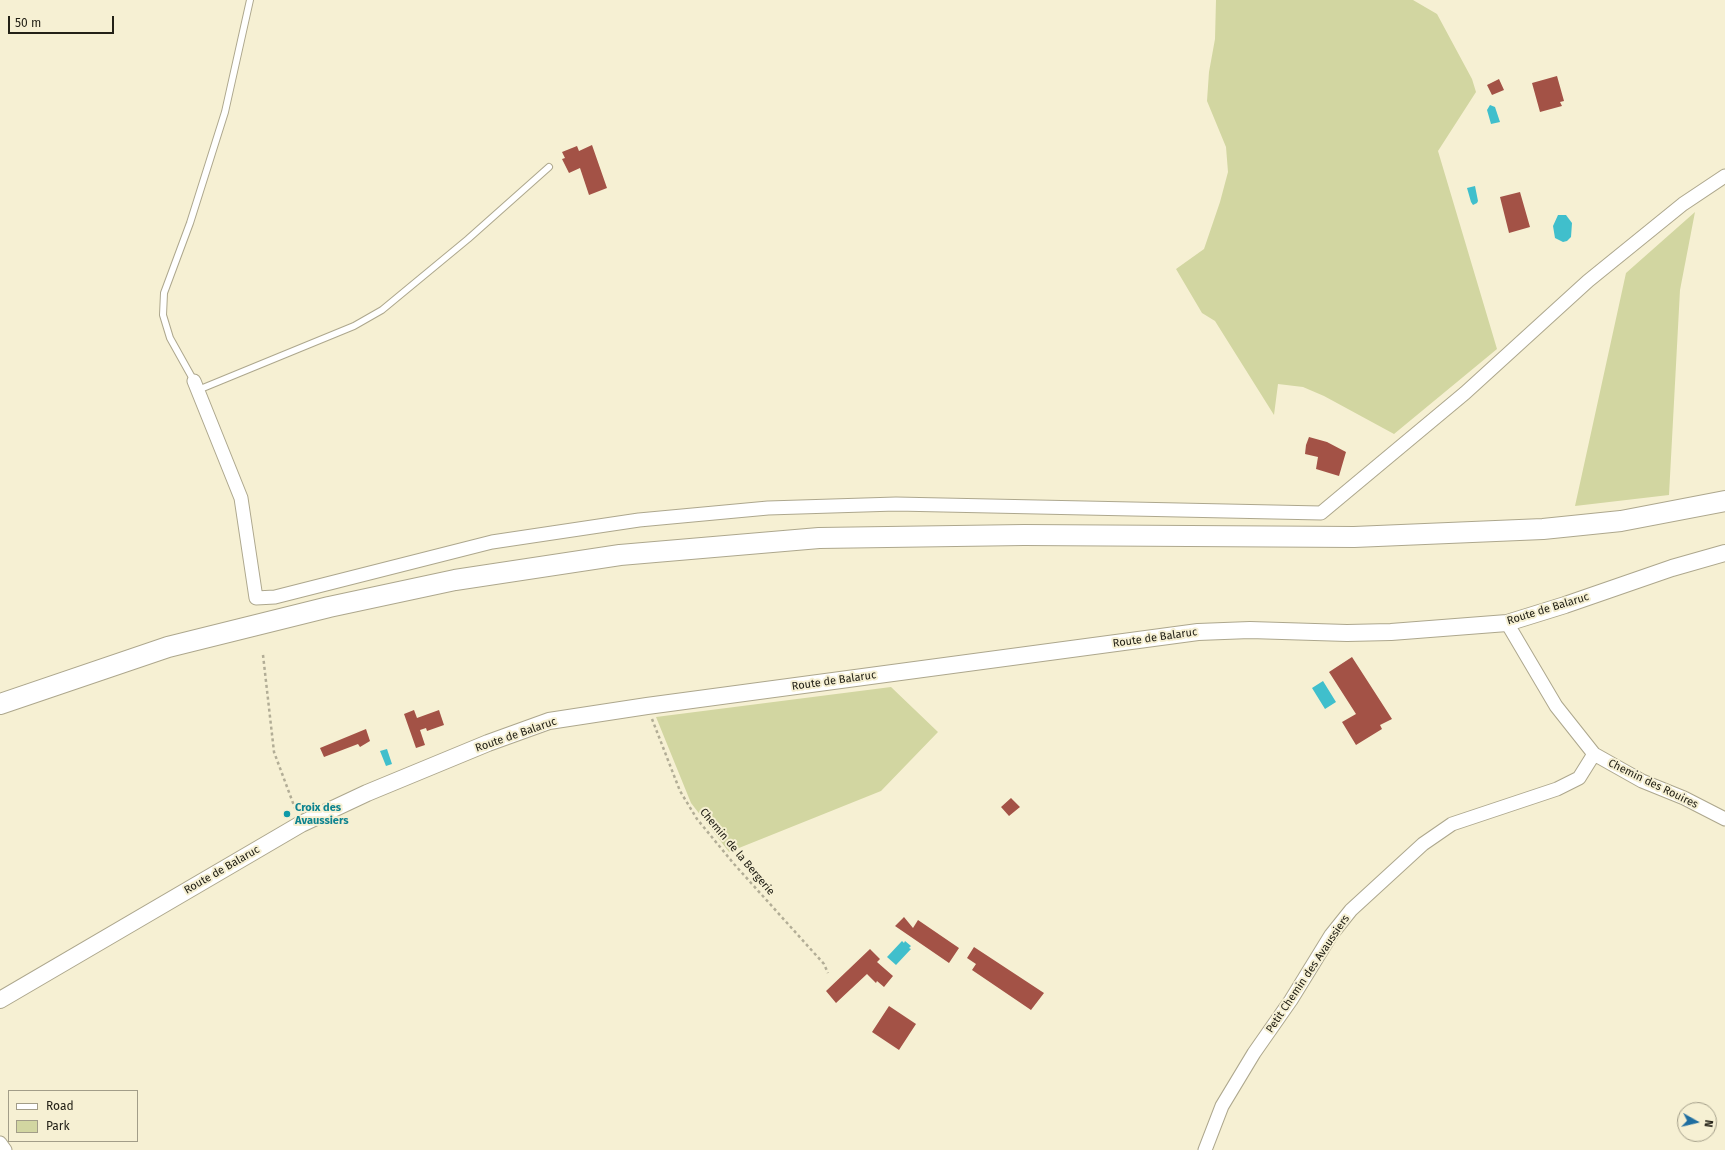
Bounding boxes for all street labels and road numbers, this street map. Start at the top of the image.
street label: Route de Balaruc [1505,590,1591,628]
street label: Route de Balaruc [1112,626,1198,650]
street label: Route de Balaruc [791,669,877,693]
street label: Route de Balaruc [474,715,558,755]
street label: Chemin des Rouires [1606,756,1700,812]
street label: Chemin de la Bergerie [697,806,777,898]
street label: Route de Balaruc [182,843,262,897]
street label: Petit Chemin des Avaussiers [1264,913,1352,1035]

